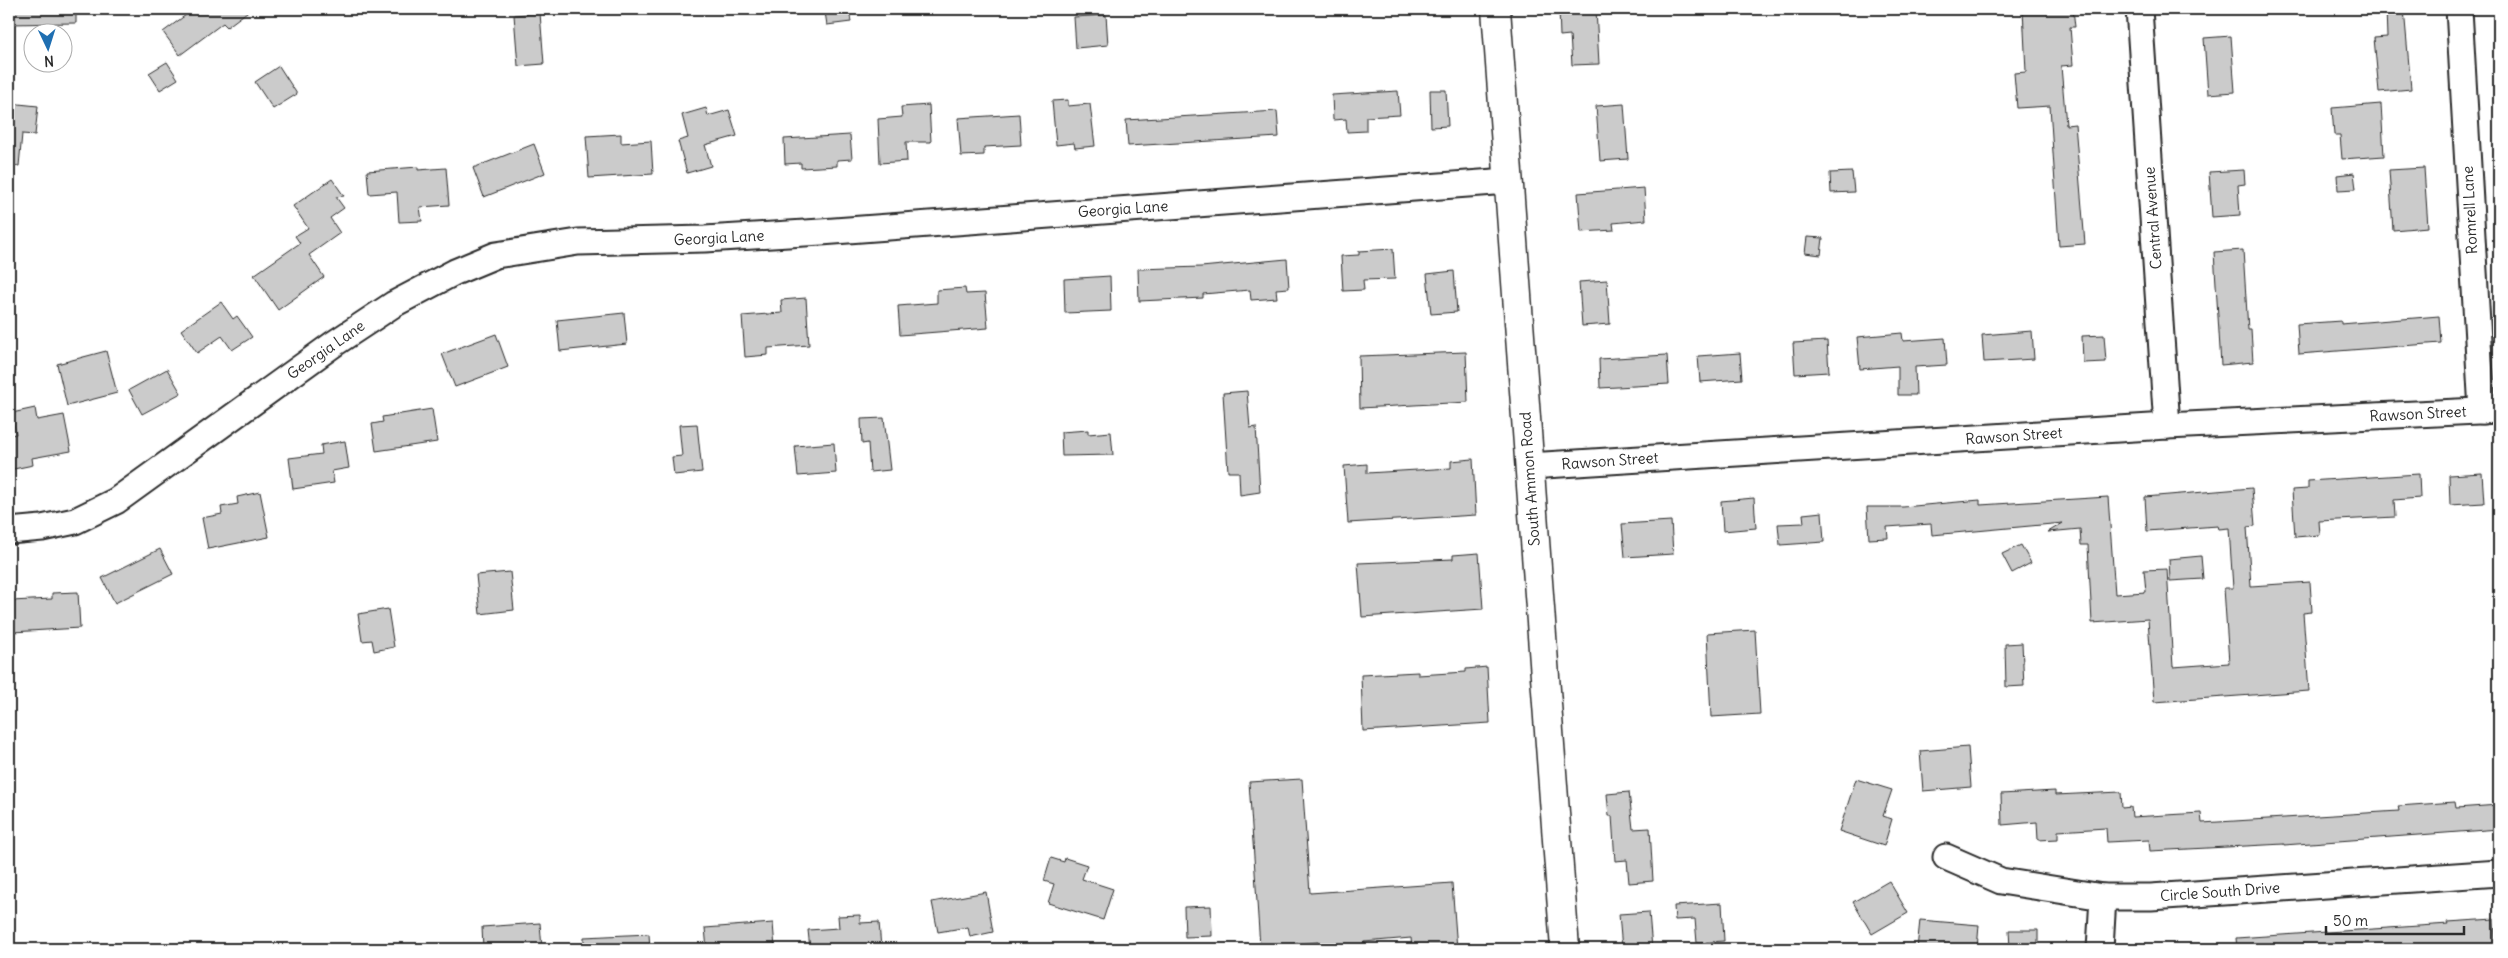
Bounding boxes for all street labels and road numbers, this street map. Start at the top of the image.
street label: Romrell Lane [2458,165,2481,255]
street label: Central Avenue [2139,166,2166,270]
street label: Georgia Lane [1077,196,1169,221]
street label: Georgia Lane [673,226,765,249]
street label: Georgia Lane [283,316,368,383]
street label: Rawson Street [2369,401,2467,426]
street label: South Ammon Road [1515,411,1544,547]
street label: Rawson Street [1965,423,2063,448]
street label: Rawson Street [1561,448,1659,473]
street label: Circle South Drive [2159,878,2281,905]

